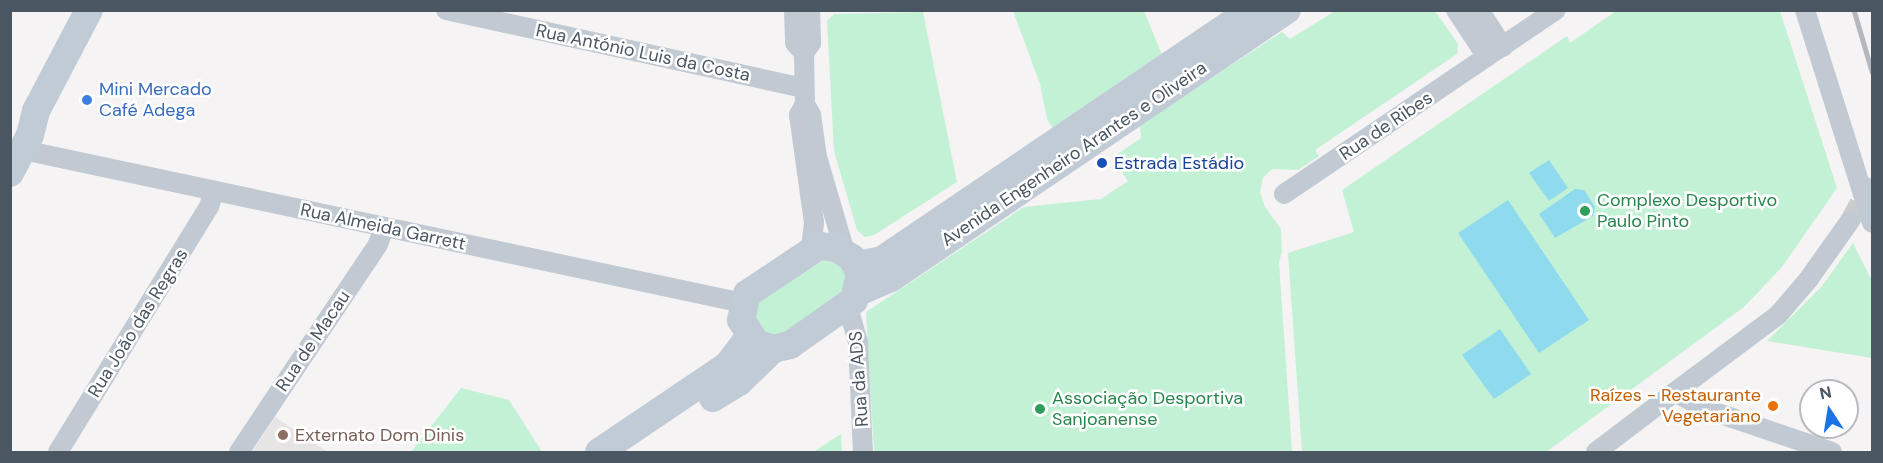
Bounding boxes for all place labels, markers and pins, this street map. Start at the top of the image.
place label: Mini Mercado Café Adega [99,79,212,122]
marker: Mini Mercado Café Adega [80,93,94,107]
place label: Estrada Estádio [1114,152,1244,174]
marker: Estrada Estádio [1095,156,1109,170]
place label: Complexo Desportivo Paulo Pinto [1597,190,1777,232]
marker: Complexo Desportivo Paulo Pinto [1578,204,1592,218]
place label: Raízes - Restaurante Vegetariano [1590,385,1761,428]
place label: Associação Desportiva Sanjoanense [1052,388,1243,430]
marker: Raízes - Restaurante Vegetariano [1766,399,1780,413]
marker: Associação Desportiva Sanjoanense [1033,402,1047,416]
place label: Externato Dom Dinis [295,424,464,446]
marker: Externato Dom Dinis [276,428,290,442]

